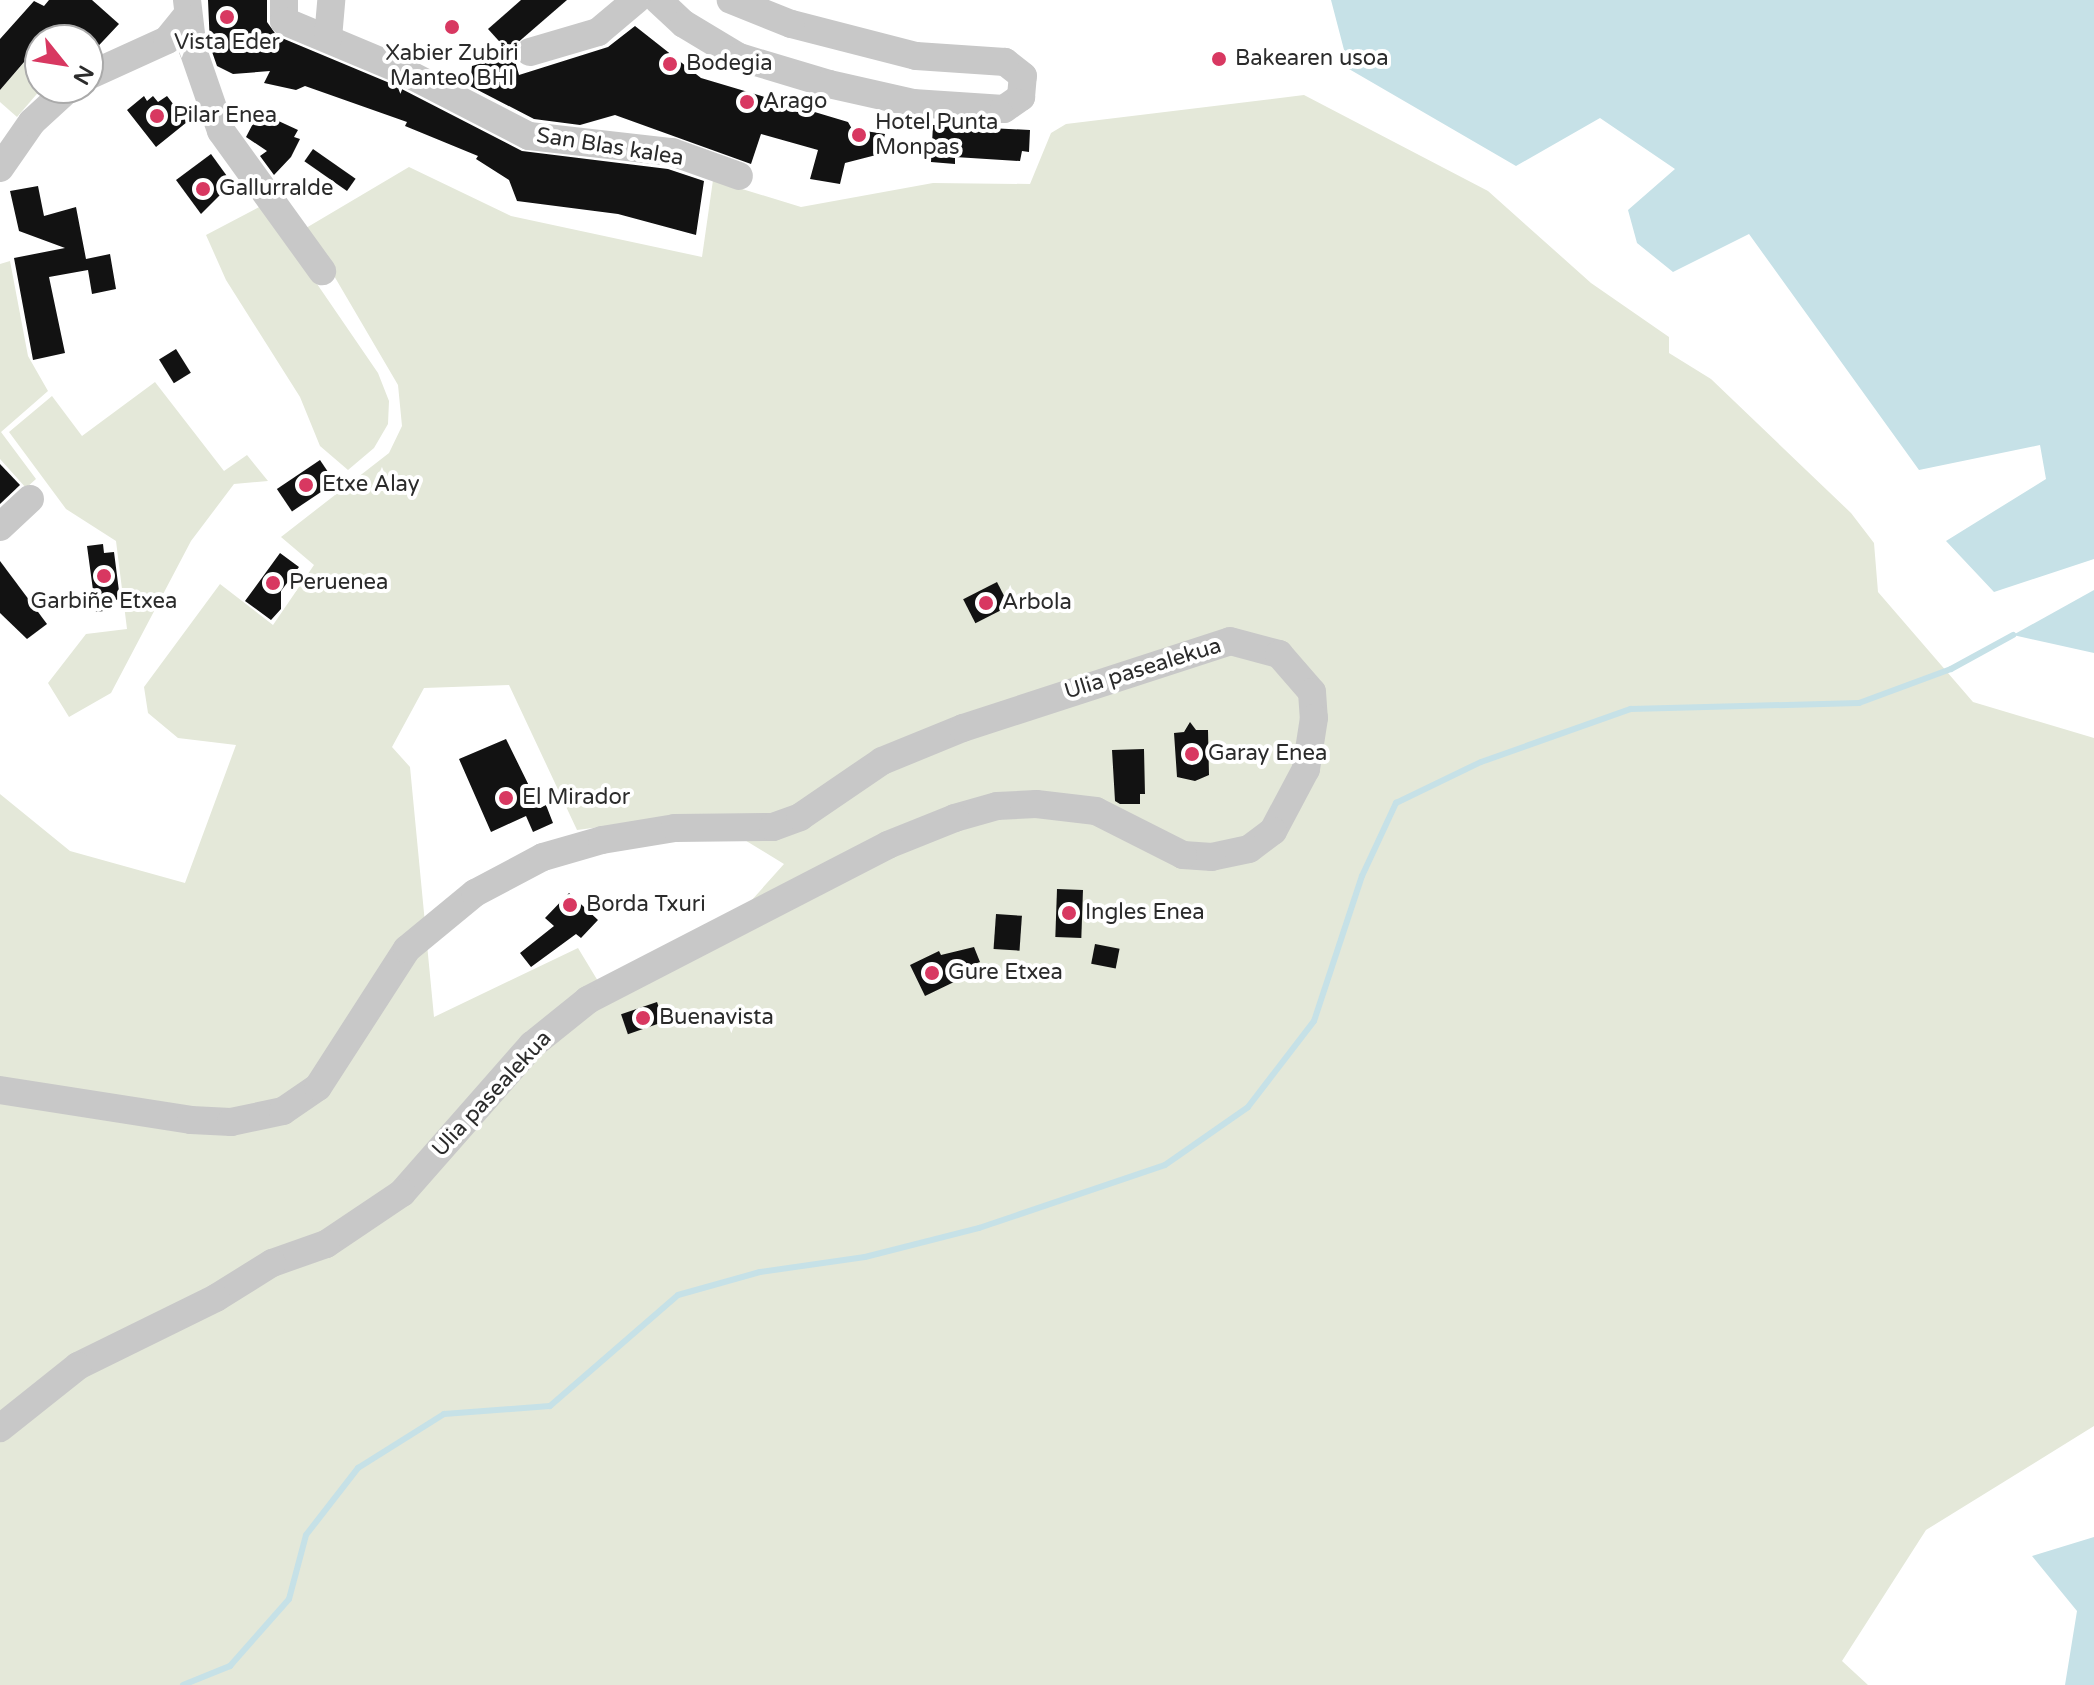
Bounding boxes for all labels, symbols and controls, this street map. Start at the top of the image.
marker: Vista Eder [218,8,236,26]
marker: Xabier Zubiri Manteo BHI [443,18,461,36]
north arrow [24,24,104,104]
place label: Vista Eder [174,30,280,56]
place label: Xabier Zubiri Manteo BHI [385,40,519,92]
place label: Bakearen usoa [1235,46,1389,72]
marker: Bakearen usoa [1210,50,1228,68]
place label: Bodegia [686,51,773,77]
marker: Bodegia [661,55,679,73]
text: N [67,61,99,89]
place label: Arago [763,89,827,115]
marker: Arago [738,93,756,111]
place label: Pilar Enea [173,103,277,129]
marker: Pilar Enea [148,107,166,125]
place label: Hotel Punta Monpas [875,109,998,160]
street label: San Blas kalea [535,122,685,172]
marker: Hotel Punta Monpas [850,126,868,144]
place label: Gallurralde [219,176,333,202]
marker: Gallurralde [194,180,212,198]
place label: Etxe Alay [322,472,420,498]
marker: Etxe Alay [297,476,315,494]
marker: Garbiñe Etxea [95,567,113,585]
place label: Peruenea [289,570,388,596]
marker: Peruenea [264,574,282,592]
place label: Garbiñe Etxea [31,589,177,615]
place label: Arbola [1002,590,1072,616]
marker: Arbola [977,594,995,612]
street label: Ulia pasealekua [1061,633,1225,705]
place label: Garay Enea [1208,741,1327,767]
marker: Garay Enea [1183,745,1201,763]
place label: El Mirador [522,785,630,811]
marker: El Mirador [497,789,515,807]
place label: Borda Txuri [586,892,706,918]
marker: Borda Txuri [561,896,579,914]
place label: Ingles Enea [1085,900,1205,926]
marker: Ingles Enea [1060,904,1078,922]
place label: Gure Etxea [948,960,1063,986]
marker: Gure Etxea [923,964,941,982]
place label: Buenavista [659,1005,774,1031]
marker: Buenavista [634,1009,652,1027]
street label: Ulia pasealekua [427,1025,557,1163]

